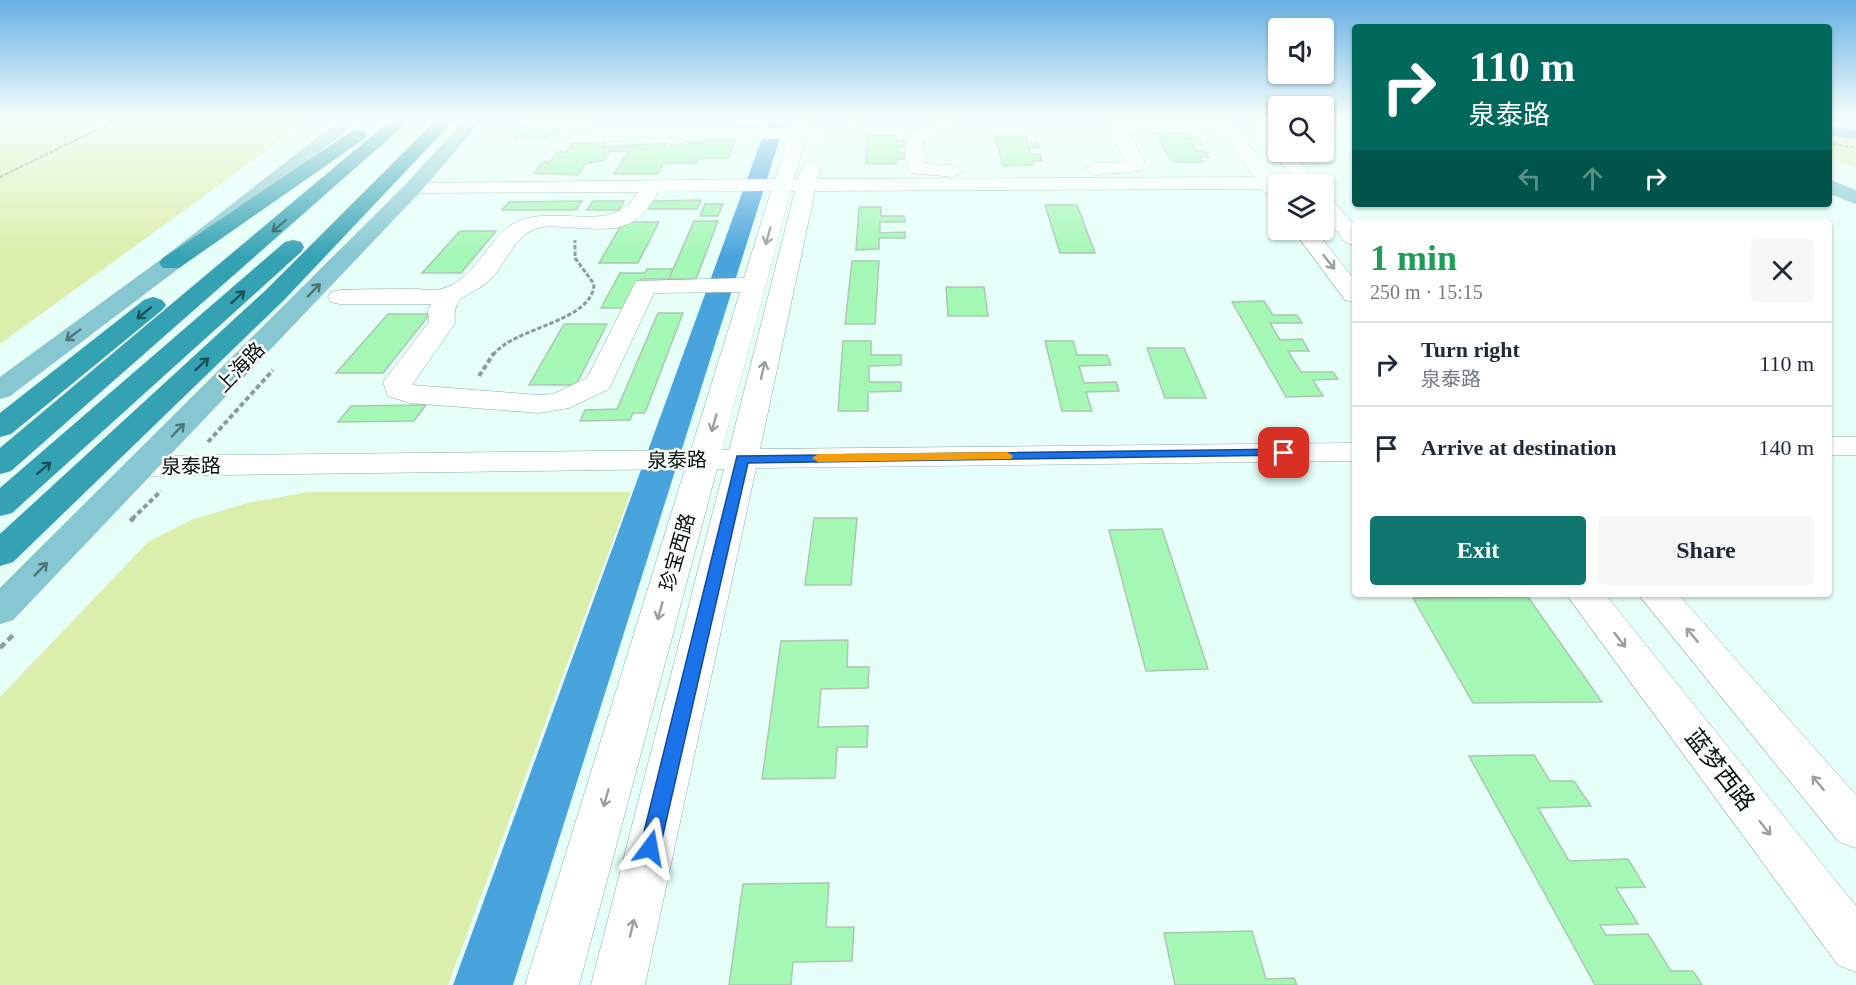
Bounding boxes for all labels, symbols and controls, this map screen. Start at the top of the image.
map controls [1268,18,1334,240]
button: sound [1268,18,1334,84]
text: 110 m [1469,44,1575,90]
icon: right [1370,48,1448,126]
button: search [1268,96,1334,162]
text: 泉泰路 [1469,100,1550,130]
icon: left [1513,162,1546,195]
icon: ahead [1576,162,1609,195]
icon: right [1639,162,1672,195]
button: layers [1268,174,1334,240]
one-way arrow [272,219,287,233]
one-way arrow [762,226,773,245]
text: 1 min [1370,238,1457,278]
button: close [1751,239,1814,302]
one-way arrow [1323,254,1336,270]
text: 250 m · 15:15 [1370,281,1483,303]
one-way arrow [306,283,321,298]
one-way arrow [230,290,245,304]
one-way arrow [136,306,152,319]
one-way arrow [66,329,82,342]
text: Turn right [1421,337,1520,362]
street label: 上海路 [211,338,269,396]
icon: right [1370,348,1403,381]
text: 110 m [1759,351,1814,376]
one-way arrow [194,356,209,371]
one-way arrow [757,361,769,380]
text: 泉泰路 [1421,368,1481,390]
one-way arrow [708,413,719,432]
one-way arrow [171,423,186,438]
pin [1258,427,1309,478]
icon: arrive [1370,432,1403,465]
text: Arrive at destination [1421,435,1617,460]
text: 140 m [1758,435,1814,460]
icon: arrive [1267,436,1300,469]
street label: 泉泰路 [647,448,707,472]
street label: 泉泰路 [161,454,221,478]
one-way arrow [36,461,51,475]
street label: 珍宝西路 [655,511,699,593]
button: Exit [1370,516,1586,585]
button: Share [1598,516,1814,585]
one-way arrow [34,562,49,577]
one-way arrow [654,601,665,620]
one-way arrow [1685,628,1699,643]
one-way arrow [1614,632,1627,648]
street label: 蓝梦西路 [1680,724,1760,816]
one-way arrow [1811,776,1825,791]
one-way arrow [600,788,611,807]
position arrow [618,816,682,880]
one-way arrow [1758,820,1771,836]
one-way arrow [626,919,638,938]

